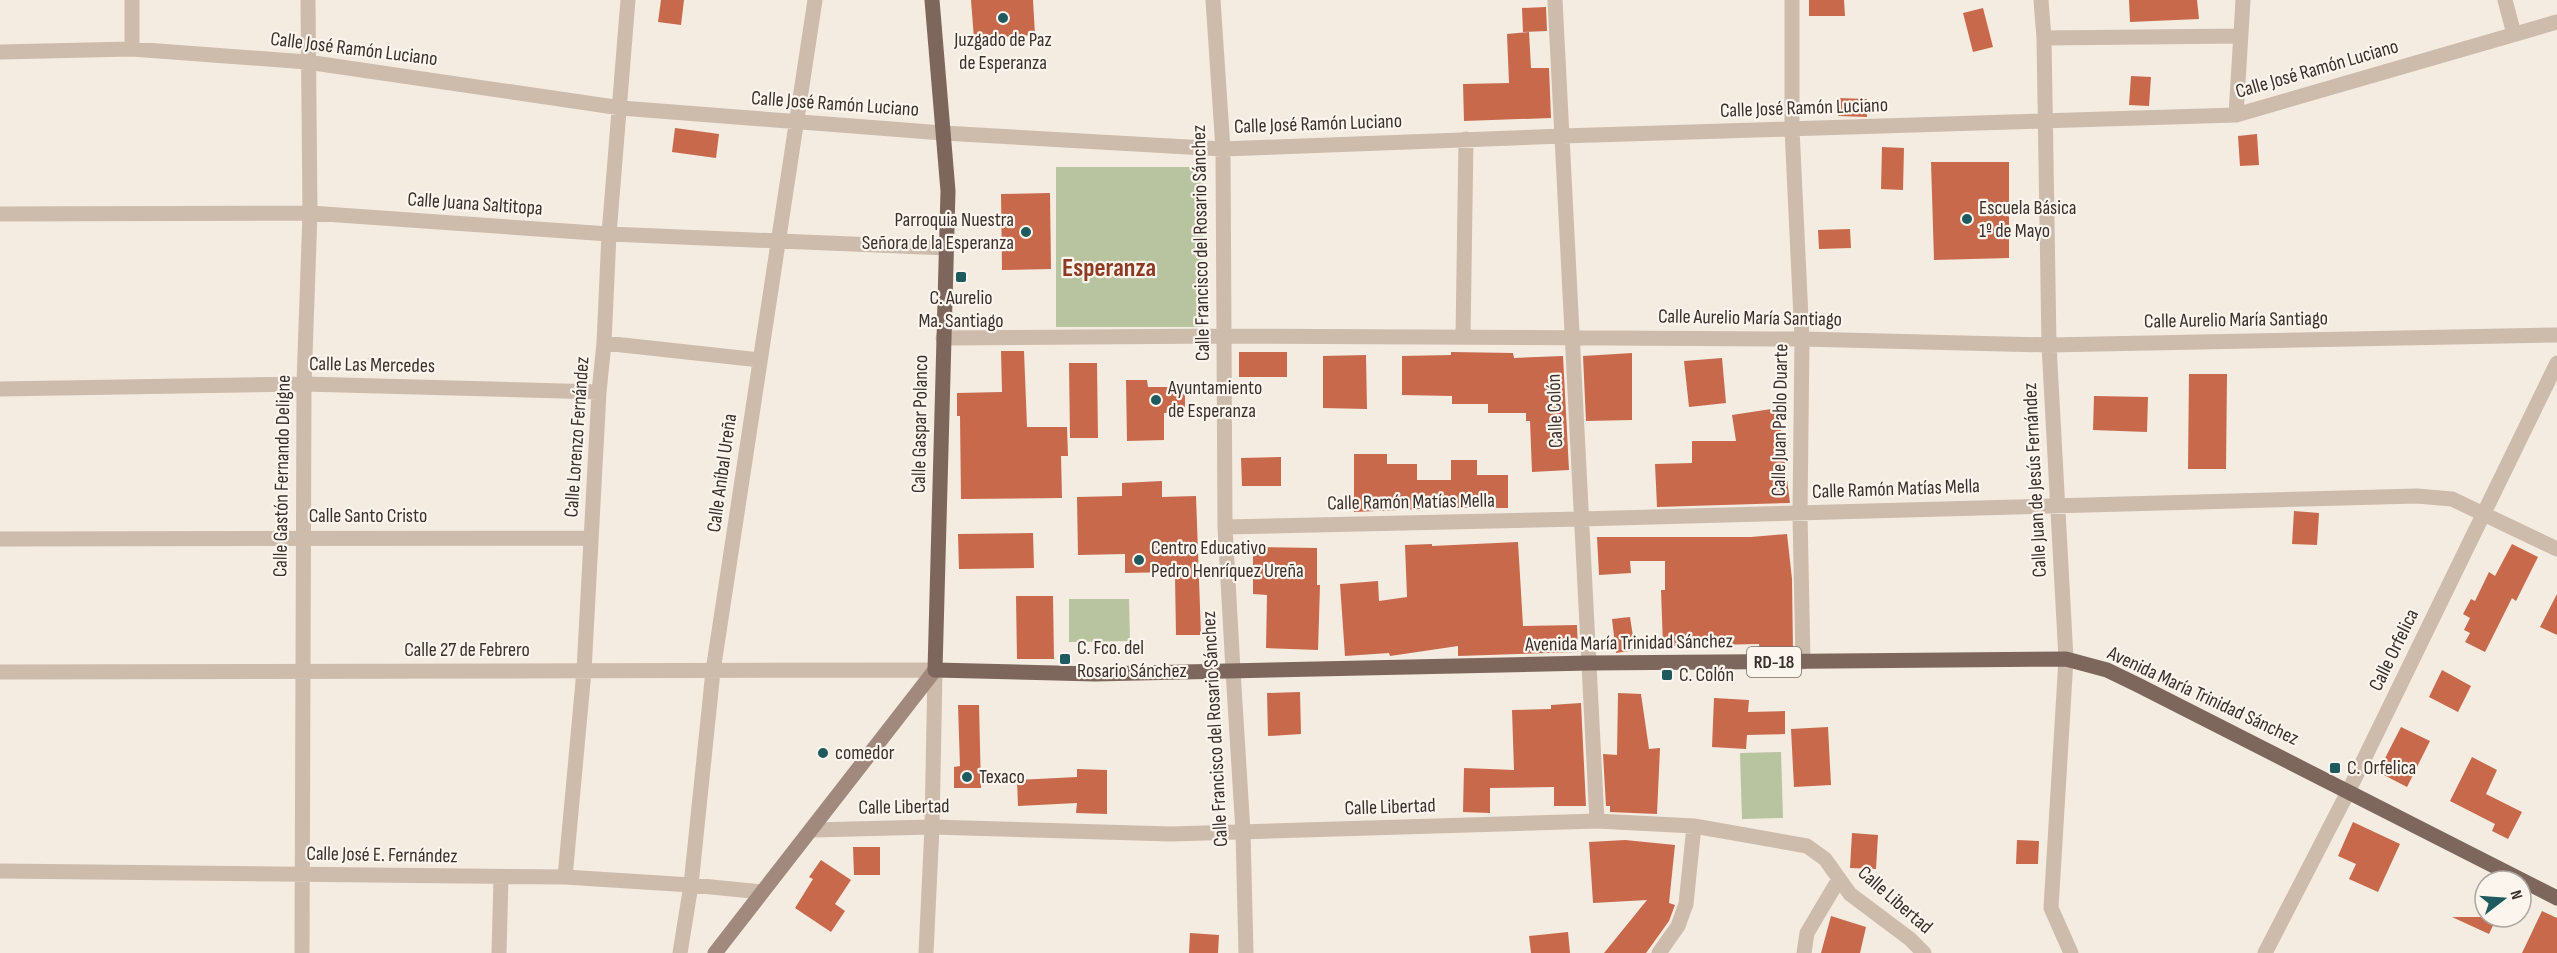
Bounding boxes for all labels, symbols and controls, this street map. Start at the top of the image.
marker: Juzgado de Paz de Esperanza [996,11,1010,25]
street label: Calle José Ramón Luciano [269,27,439,71]
place label: Juzgado de Paz de Esperanza [953,28,1052,75]
street label: Calle José Ramón Luciano [2233,34,2401,104]
street label: Calle José Ramón Luciano [750,86,920,122]
street label: Calle José Ramón Luciano [1720,93,1888,123]
street label: Calle José Ramón Luciano [1234,109,1402,139]
street label: Calle Francisco del Rosario Sánchez [1187,125,1215,361]
street label: Calle Juana Saltitopa [407,187,543,221]
place label: Escuela Básica 1º de Mayo [1979,196,2076,243]
place label: Parroquia Nuestra Señora de la Esperanza [862,208,1014,255]
marker: Escuela Básica 1º de Mayo [1960,212,1974,226]
marker: Parroquia Nuestra Señora de la Esperanza [1019,225,1033,239]
district label: Esperanza [1062,253,1156,284]
marker: C. Aurelio Ma. Santiago [954,270,968,284]
place label: C. Aurelio Ma. Santiago [918,286,1004,333]
street label: Calle Aurelio María Santiago [1658,304,1842,332]
street label: Calle Aurelio María Santiago [2144,306,2328,334]
street label: Calle Juan Pablo Duarte [1767,343,1793,497]
street label: Calle Las Mercedes [309,352,435,378]
street label: Calle Gaspar Polanco [907,355,933,493]
street label: Calle Lorenzo Fernández [559,356,595,518]
street label: Calle Colón [1542,374,1568,448]
street label: Calle Gastón Fernando Deligne [268,375,296,577]
place label: Ayuntamiento de Esperanza [1167,376,1262,423]
street label: Calle Juan de Jesús Fernández [2018,382,2052,578]
marker: Ayuntamiento de Esperanza [1149,393,1163,407]
street label: Calle Aníbal Ureña [702,412,742,534]
street label: Calle Ramón Matías Mella [1812,474,1980,504]
street label: Calle Ramón Matías Mella [1327,489,1495,515]
street label: Calle Santo Cristo [309,504,427,528]
place label: Centro Educativo Pedro Henríquez Ureña [1151,536,1304,583]
marker: Centro Educativo Pedro Henríquez Ureña [1132,553,1146,567]
street label: Calle Orfelica [2364,605,2424,695]
street label: Calle Francisco del Rosario Sánchez [1197,610,1233,848]
street label: Avenida María Trinidad Sánchez [1524,629,1733,657]
place label: C. Fco. del Rosario Sánchez [1077,636,1187,683]
street label: Calle 27 de Febrero [404,638,530,662]
street label: Avenida María Trinidad Sánchez [2103,641,2302,751]
road number: RD-18 [1747,647,1801,677]
marker: C. Fco. del Rosario Sánchez [1058,652,1072,666]
place label: C. Colón [1679,663,1734,687]
marker: C. Colón [1660,668,1674,682]
place label: comedor [835,741,895,765]
marker: comedor [816,746,830,760]
place label: C. Orfelica [2347,756,2416,780]
marker: C. Orfelica [2328,761,2342,775]
place label: Texaco [979,765,1025,789]
marker: Texaco [960,770,974,784]
street label: Calle Libertad [1344,793,1436,821]
street label: Calle Libertad [858,794,950,820]
street label: Calle José E. Fernández [306,842,458,868]
street label: Calle Libertad [1853,861,1937,939]
north arrow [2473,869,2533,929]
text: N [2506,888,2526,902]

